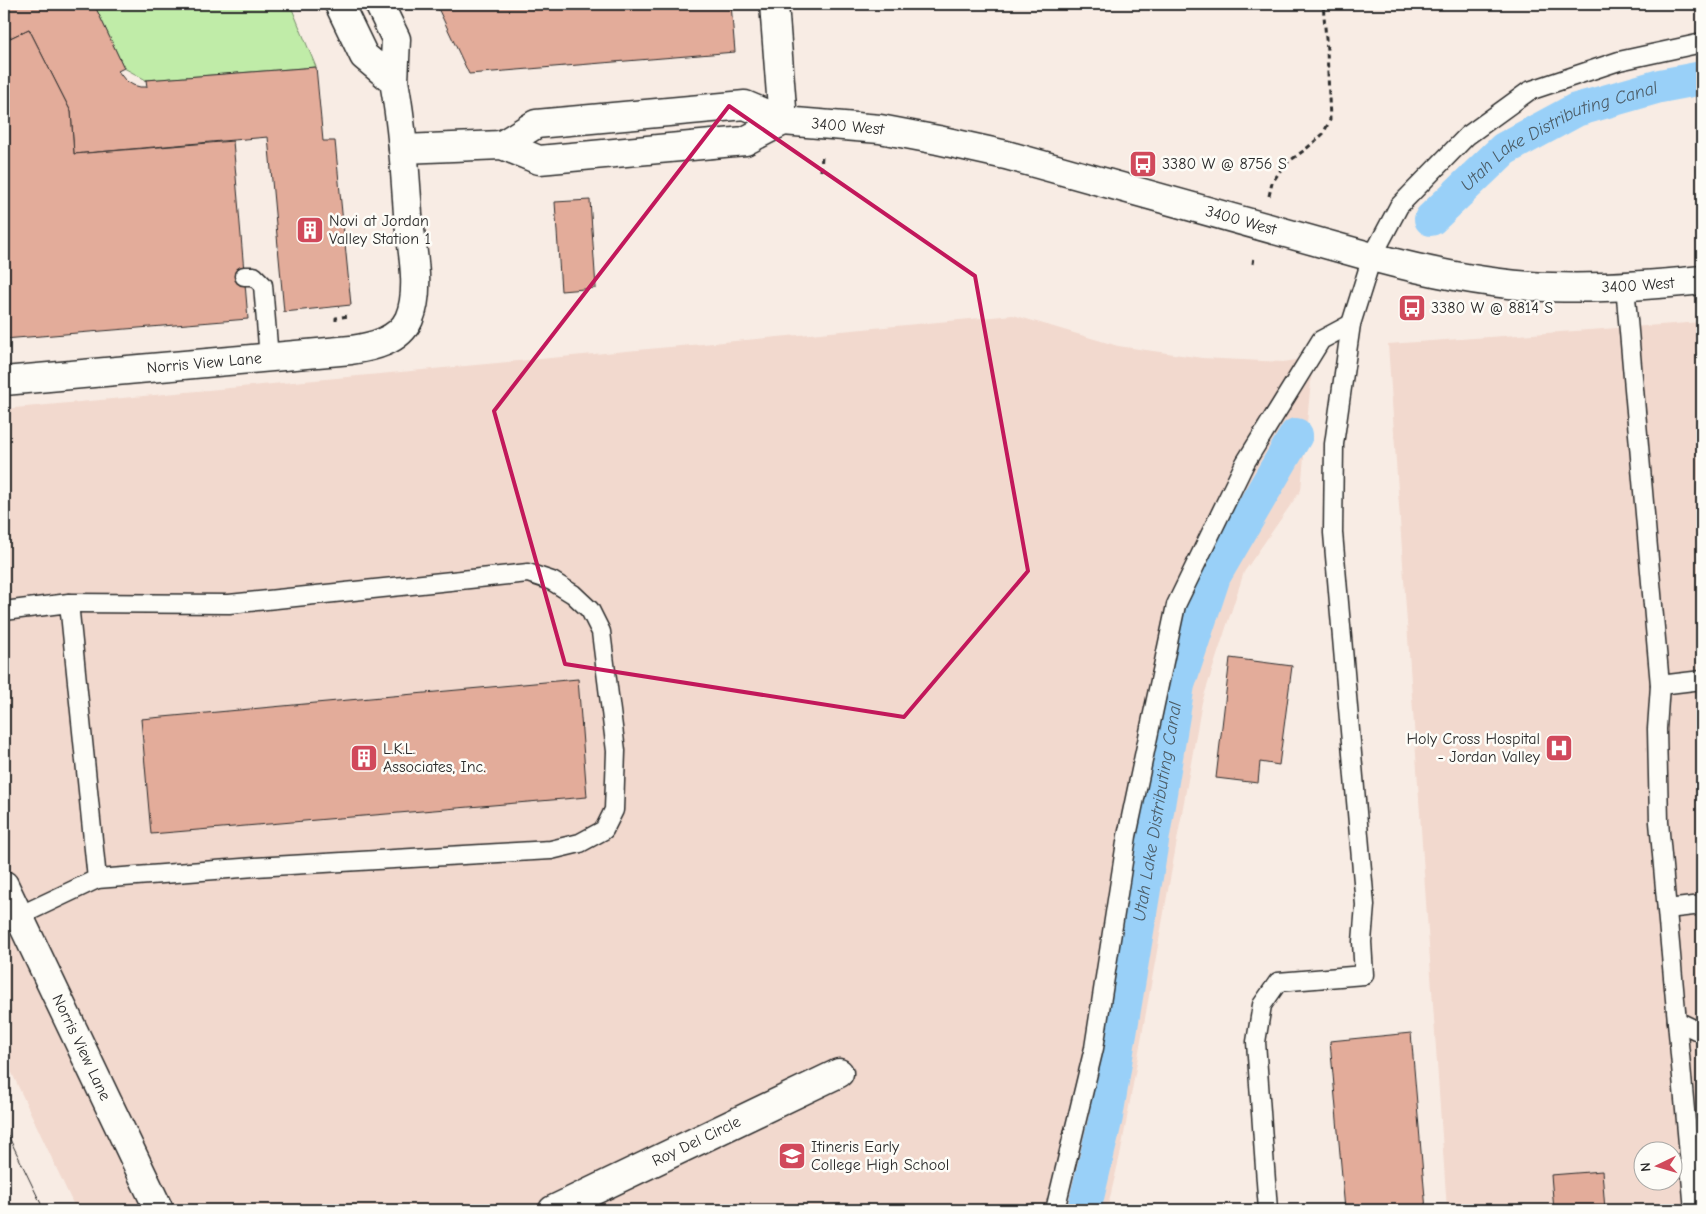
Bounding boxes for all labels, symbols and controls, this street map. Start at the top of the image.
water label: Utah Lake Distributing Canal [1456,76,1661,196]
street label: 3400 West [811,114,886,139]
bus stop icon: 3380 W @ 8756 S [1128,149,1158,179]
place label: 3380 W @ 8756 S [1162,155,1287,173]
street label: 3400 West [1204,202,1279,239]
place label: Novi at Jordan Valley Station 1 [329,212,431,248]
building icon: Novi at Jordan Valley Station 1 [295,215,325,245]
street label: 3400 West [1601,274,1676,296]
bus stop icon: 3380 W @ 8814 S [1397,293,1427,323]
place label: 3380 W @ 8814 S [1431,299,1553,317]
street label: Norris View Lane [146,349,263,377]
water label: Utah Lake Distributing Canal [1128,699,1186,923]
place label: Holy Cross Hospital - Jordan Valley [1406,730,1541,766]
hospital icon: Holy Cross Hospital - Jordan Valley [1544,733,1574,763]
place label: L.K.L. Associates, Inc. [383,740,486,776]
building icon: L.K.L. Associates, Inc. [349,743,379,773]
street label: Norris View Lane [49,991,114,1103]
street label: Roy Del Circle [649,1112,744,1170]
place label: Itineris Early College High School [811,1138,949,1174]
school or university icon: Itineris Early College High School [777,1141,807,1171]
north arrow [1634,1142,1684,1192]
text: N [1637,1162,1654,1172]

